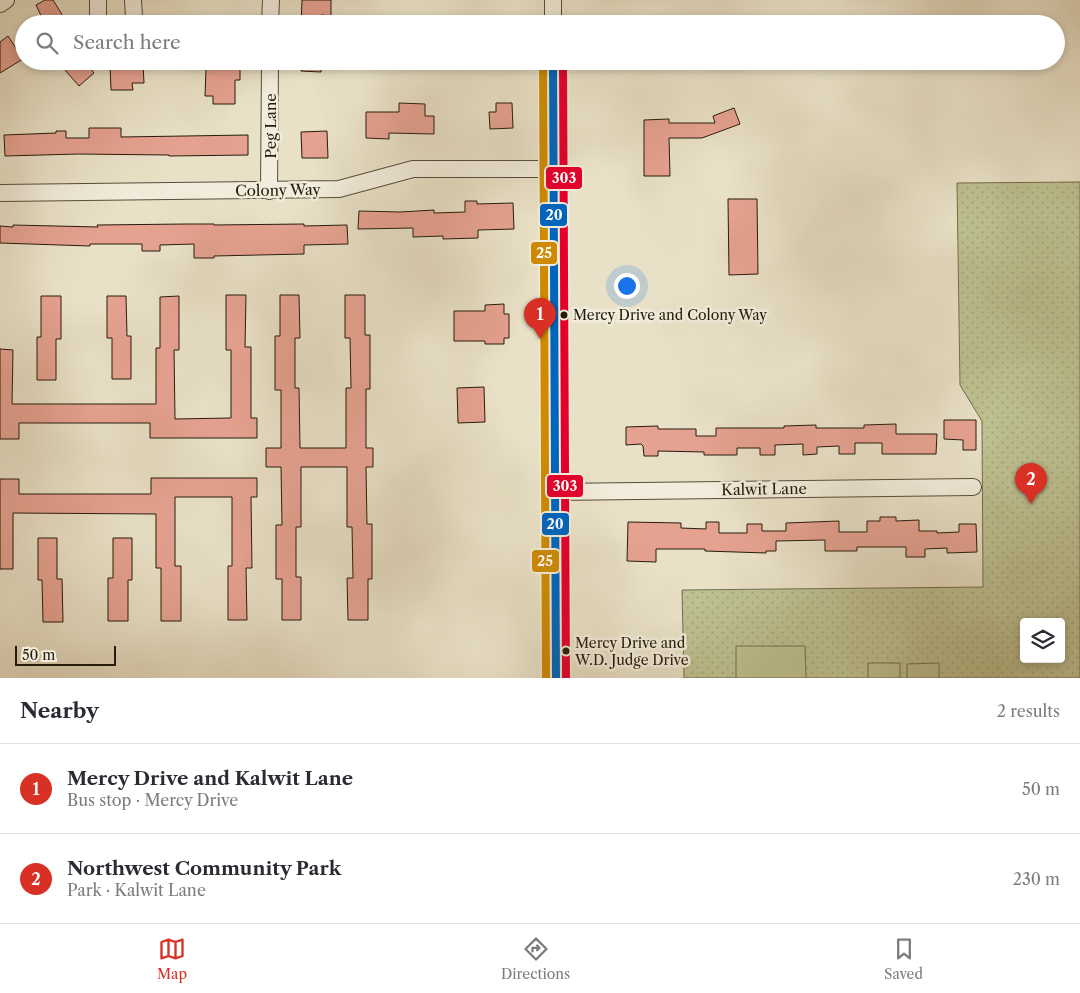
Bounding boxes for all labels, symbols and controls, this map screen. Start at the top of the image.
search box [15,15,1065,70]
icon: search [33,29,61,57]
text: Search here [73,31,181,54]
street label: Peg Lane [261,93,280,159]
line badge: 303 [545,166,583,190]
text: 303 [552,169,576,187]
street label: Colony Way [235,180,322,200]
line badge: 20 [539,203,568,227]
text: 20 [545,206,563,224]
line badge: 25 [530,241,558,265]
text: 25 [536,244,552,262]
your location [614,273,640,299]
pin: 1 [524,298,556,339]
place label: Mercy Drive and Colony Way [573,306,767,324]
marker: Mercy Drive and Colony Way [559,310,569,320]
pin: 2 [1015,463,1047,504]
line badge: 303 [546,474,584,498]
text: 303 [553,477,577,495]
street label: Kalwit Lane [721,479,807,499]
line badge: 20 [541,512,570,536]
text: 20 [546,515,564,533]
line badge: 25 [531,549,560,573]
text: 25 [537,552,553,570]
map controls [1020,618,1065,663]
button: layers [1020,618,1065,663]
place label: Mercy Drive and W.D. Judge Drive [574,634,689,669]
scale bar [15,643,116,666]
text: 50 m [22,646,55,664]
marker: Mercy Drive and W.D. Judge Drive [561,646,571,656]
text: Nearby [20,698,99,723]
text: 2 results [997,701,1060,721]
text: Mercy Drive and Kalwit Lane [67,767,353,790]
text: 1 [32,779,40,799]
text: 50 m [1022,779,1060,799]
text: Bus stop · Mercy Drive [67,790,238,810]
text: Northwest Community Park [67,857,341,880]
text: 2 [31,869,41,889]
text: 230 m [1013,869,1060,889]
text: Park · Kalwit Lane [67,880,206,900]
tab: Map [157,935,187,983]
tab: Directions [501,935,570,983]
tab: Saved [884,935,923,983]

